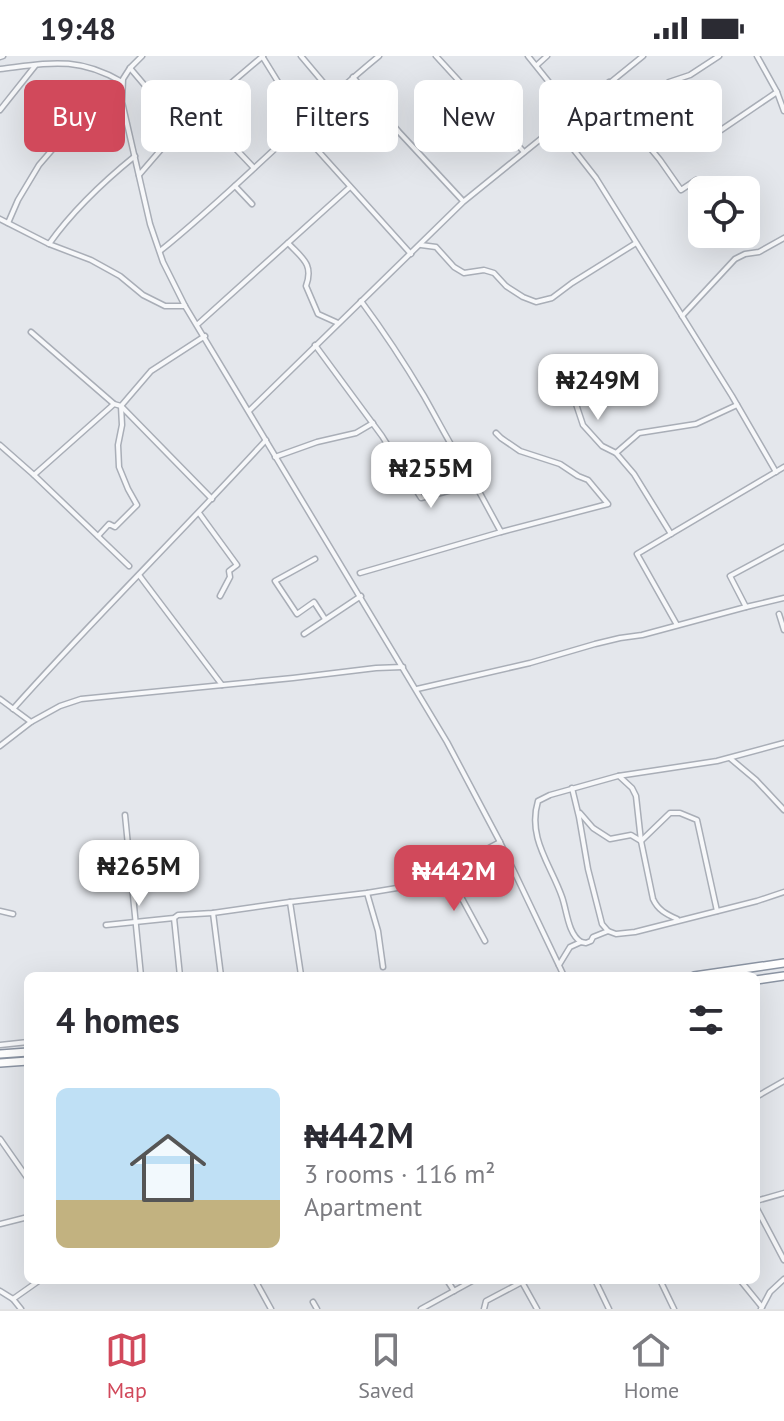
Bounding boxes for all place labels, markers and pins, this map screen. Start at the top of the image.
pin: ₦249M [542,354,654,422]
pin: ₦255M [375,442,487,510]
pin: ₦265M [83,840,195,908]
pin: ₦442M [398,845,510,913]

